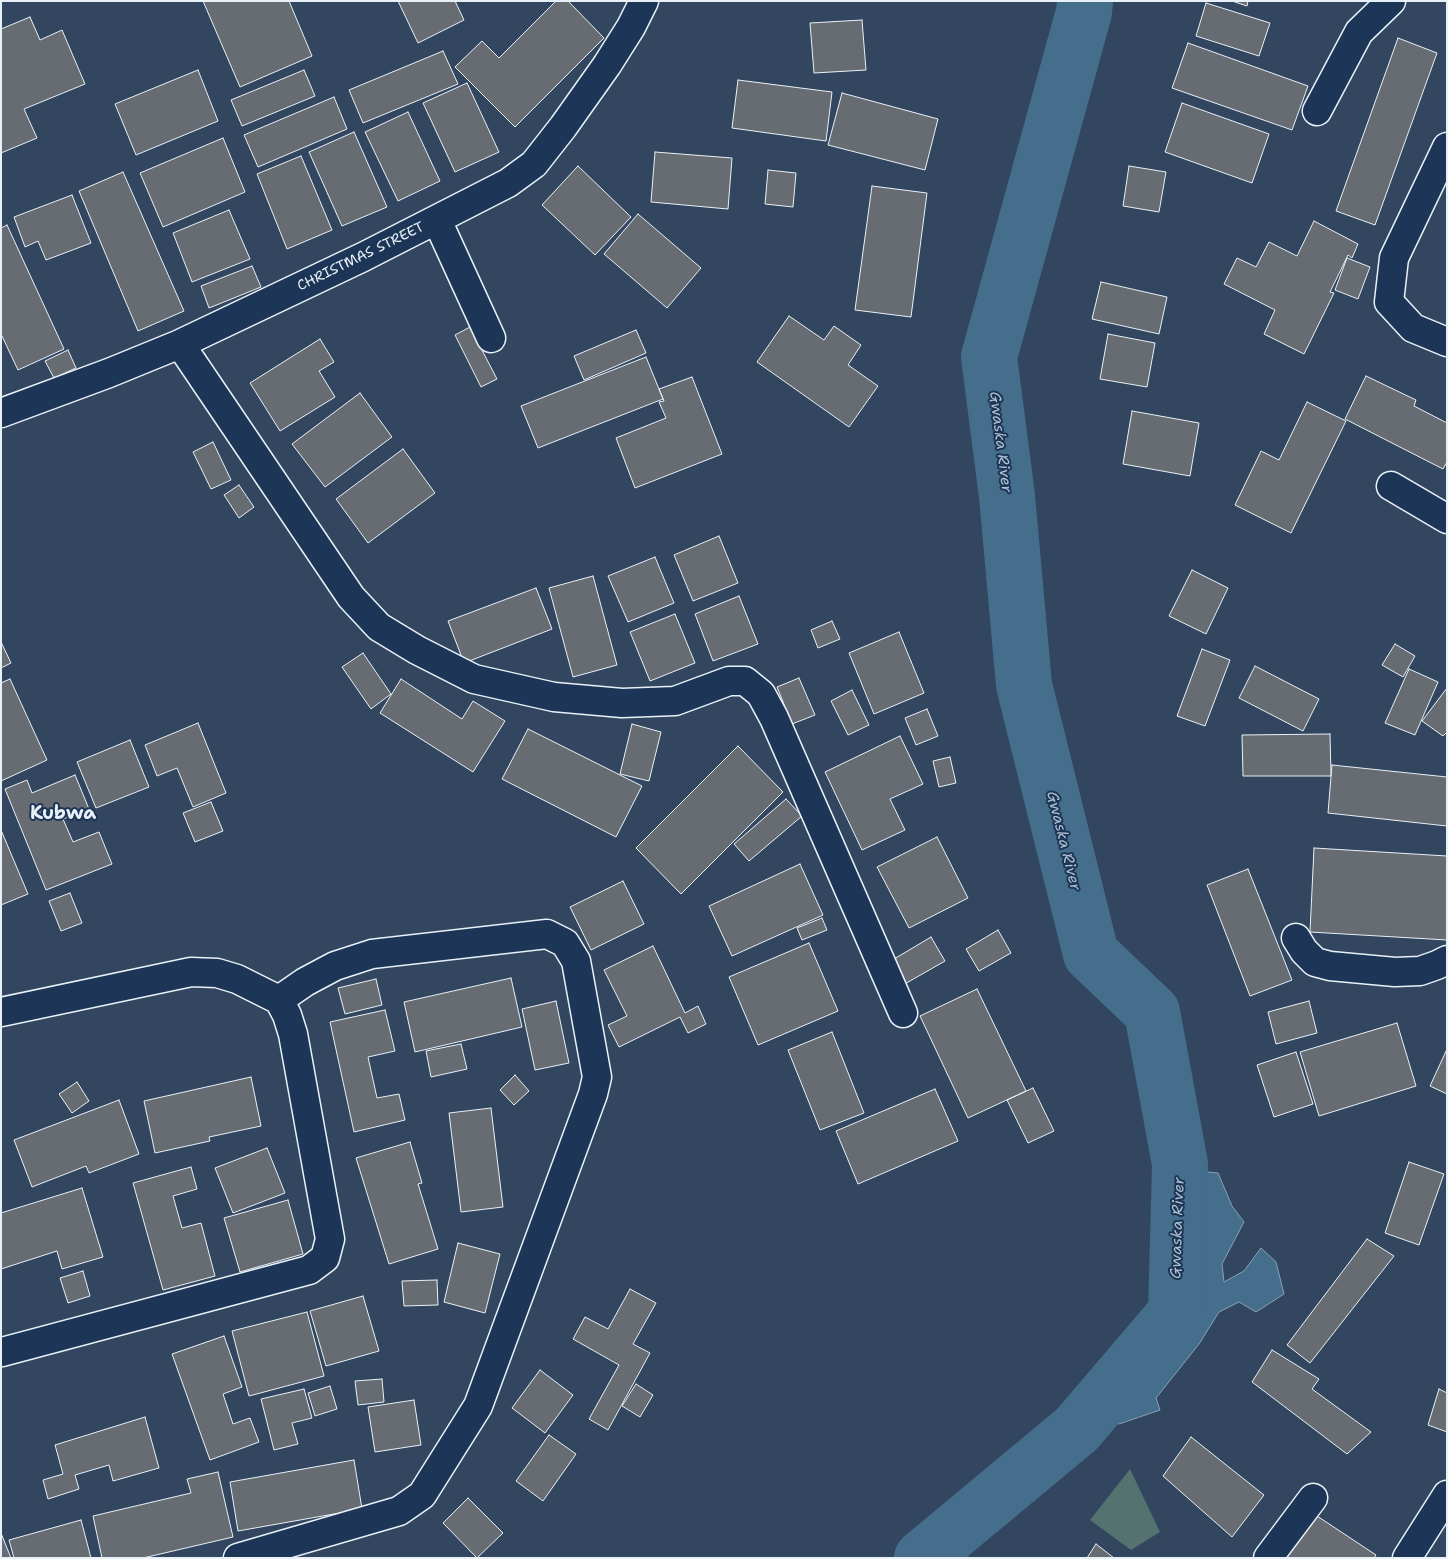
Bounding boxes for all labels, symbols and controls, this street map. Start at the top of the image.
street label: CHRISTMAS STREET [295,219,427,295]
water label: Gwaska River [985,390,1015,494]
water label: Gwaska River [1042,789,1084,893]
district label: Kubwa [30,803,96,825]
water label: Gwaska River [1167,1177,1189,1279]

